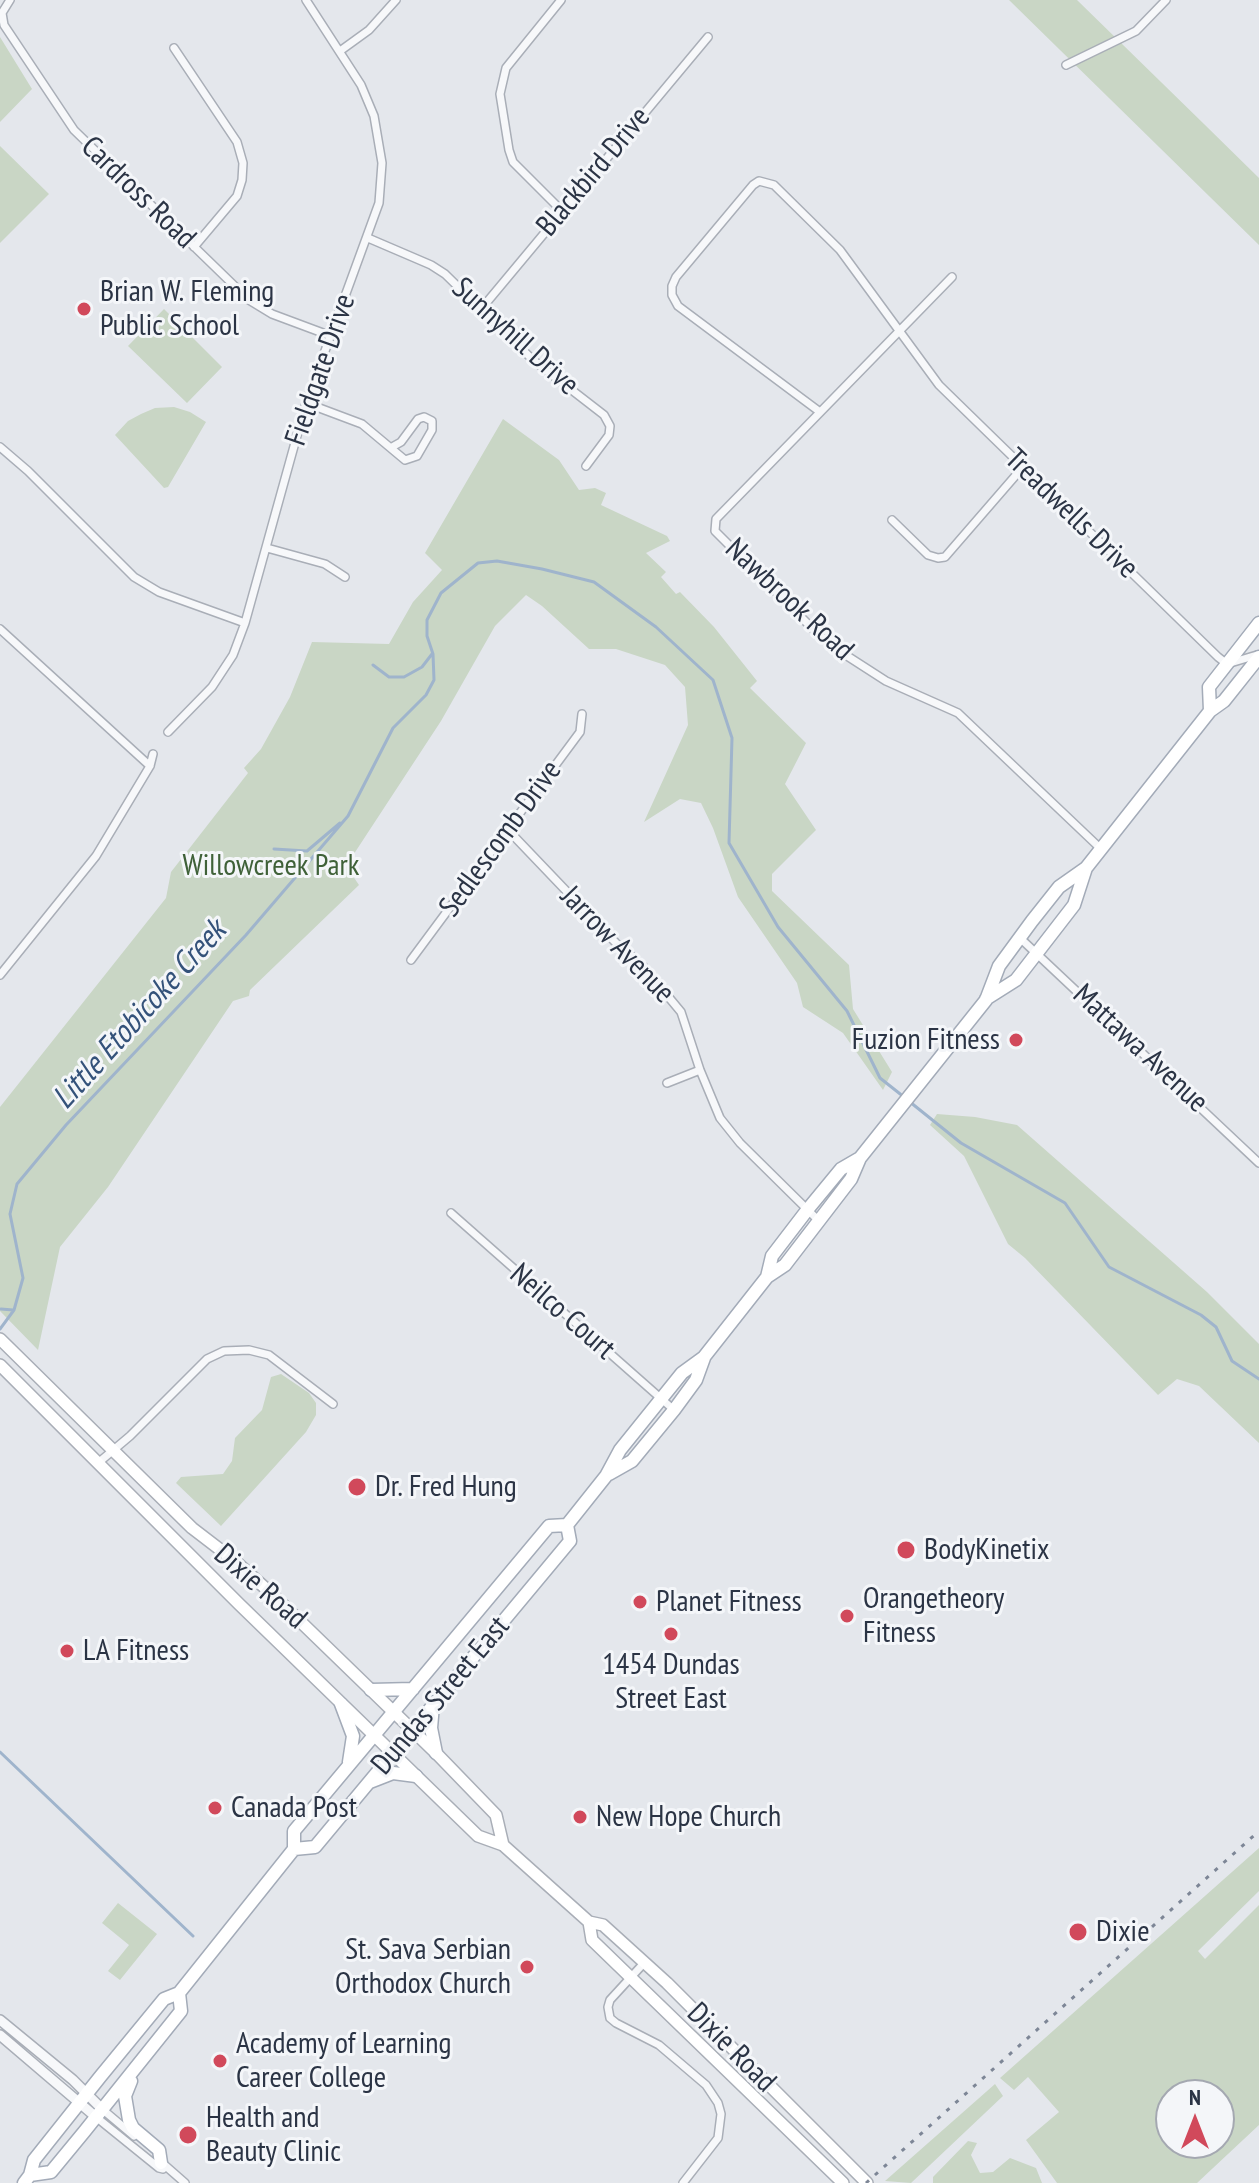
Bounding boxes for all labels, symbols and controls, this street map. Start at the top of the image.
street label: Blackbird Drive [530,100,658,244]
street label: Cardross Road [73,129,203,257]
street label: Sunnyhill Drive [444,271,586,403]
place label: Brian W. Fleming Public School [100,274,274,344]
street label: Fieldgate Drive [278,290,364,450]
marker: Brian W. Fleming Public School [75,300,93,318]
street label: Treadwells Drive [997,442,1145,586]
street label: Nawbrook Road [717,532,861,668]
street label: Sedlescomb Drive [432,754,570,924]
park label: Willowcreek Park [183,848,359,884]
street label: Jarrow Avenue [553,879,681,1011]
water label: Little Etobicoke Creek [45,913,235,1117]
street label: Mattawa Avenue [1065,977,1215,1121]
place label: Fuzion Fitness [852,1022,1000,1058]
marker: Fuzion Fitness [1007,1031,1025,1049]
street label: Neilco Court [502,1257,622,1367]
place label: Dr. Fred Hung [375,1469,517,1505]
marker: Dr. Fred Hung [346,1476,368,1498]
place label: BodyKinetix [924,1532,1049,1568]
street label: Dixie Road [206,1537,314,1637]
marker: BodyKinetix [895,1539,917,1561]
place label: Orangetheory Fitness [863,1581,1004,1652]
place label: Planet Fitness [656,1584,802,1620]
marker: Planet Fitness [631,1593,649,1611]
marker: Orangetheory Fitness [838,1607,856,1625]
street label: Dundas Street East [364,1610,518,1782]
marker: 1454 Dundas Street East [662,1625,680,1643]
place label: LA Fitness [83,1633,189,1669]
marker: LA Fitness [58,1642,76,1660]
place label: 1454 Dundas Street East [602,1647,740,1718]
place label: Canada Post [231,1790,357,1826]
marker: Canada Post [206,1799,224,1817]
place label: New Hope Church [596,1799,781,1835]
marker: New Hope Church [571,1808,589,1826]
place label: Dixie [1096,1914,1150,1950]
marker: Dixie [1067,1921,1089,1943]
place label: St. Sava Serbian Orthodox Church [335,1932,511,2002]
marker: St. Sava Serbian Orthodox Church [518,1958,536,1976]
street label: Dixie Road [679,1996,783,2100]
place label: Academy of Learning Career College [236,2026,451,2096]
marker: Academy of Learning Career College [211,2052,229,2070]
north arrow [1155,2079,1235,2159]
text: N [1189,2083,1201,2111]
place label: Health and Beauty Clinic [206,2100,341,2170]
marker: Health and Beauty Clinic [177,2124,199,2146]

